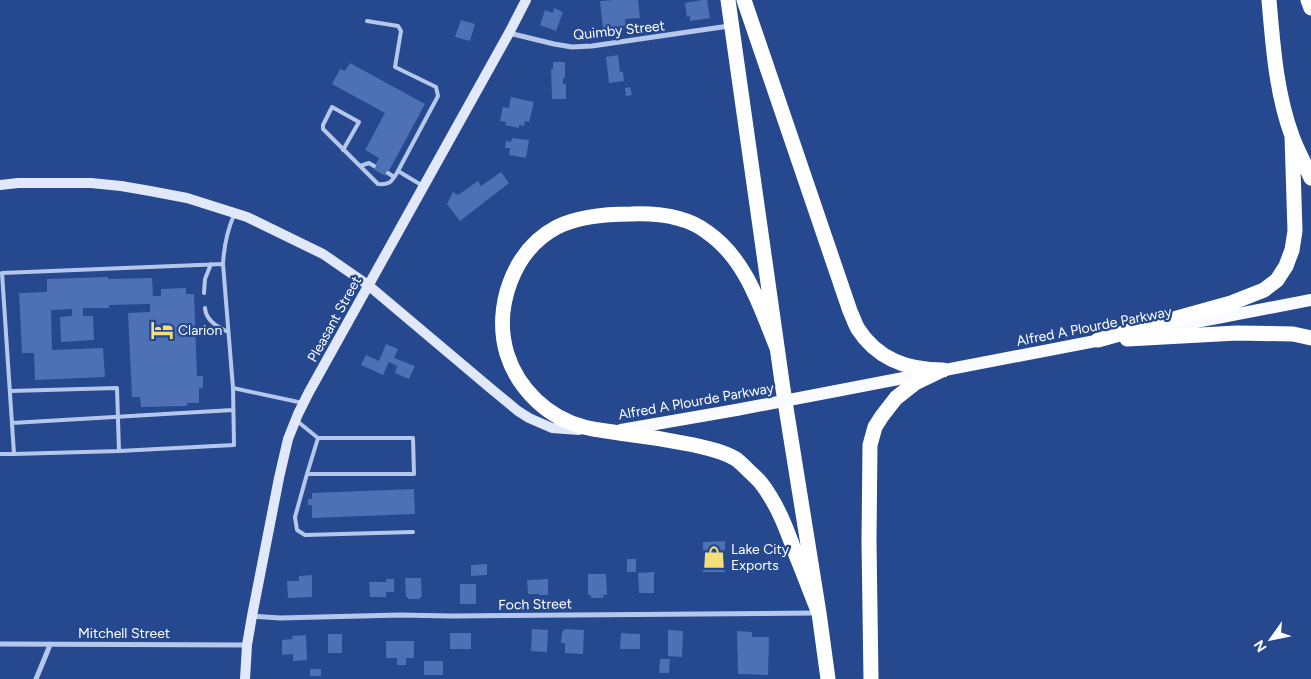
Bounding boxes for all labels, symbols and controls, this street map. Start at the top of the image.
street label: Quimby Street [572,17,666,44]
street label: Pleasant Street [304,273,365,365]
street label: Alfred A Plourde Parkway [1015,303,1174,350]
hotel icon: Clarion [149,317,175,343]
place label: Clarion [178,322,222,339]
street label: Alfred A Plourde Parkway [617,379,776,424]
place label: Lake City Exports [731,541,790,574]
shop icon: Lake City Exports [701,544,727,570]
street label: Foch Street [498,595,572,614]
north arrow [1246,614,1296,664]
street label: Mitchell Street [78,625,170,642]
text: N [1250,637,1271,655]

